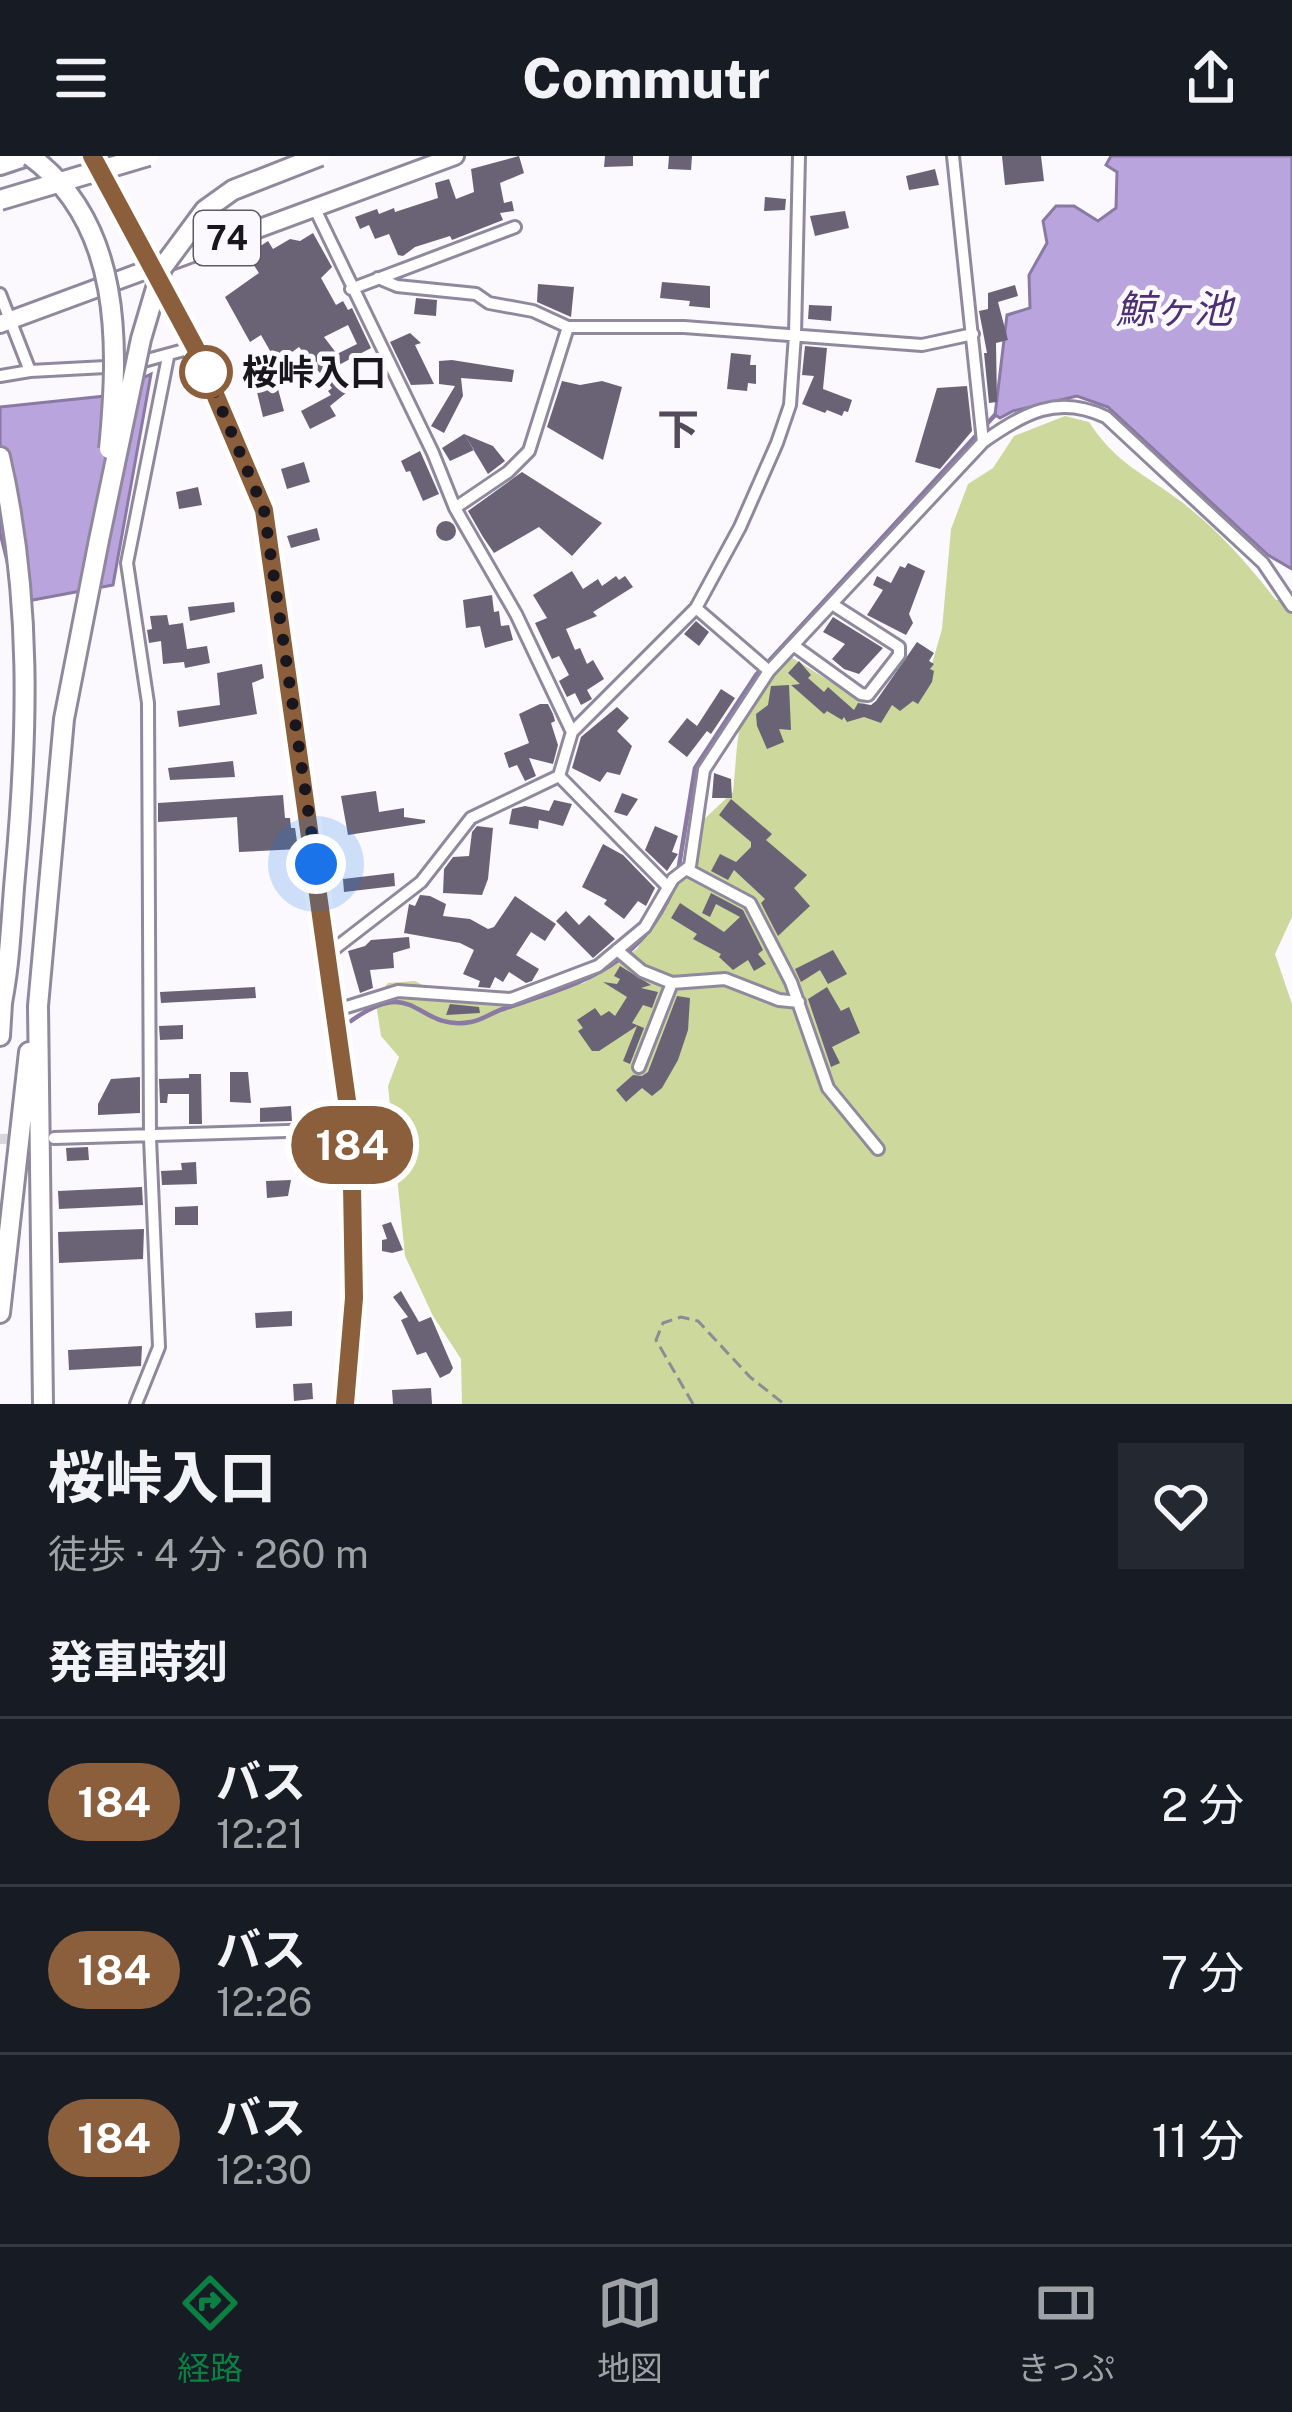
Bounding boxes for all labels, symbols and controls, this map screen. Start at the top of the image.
icon: menu [48,45,114,111]
icon: share [1178,45,1244,111]
text: Commutr [522,47,770,110]
road number: 74 [194,211,260,265]
water label: 鯨ヶ池 [1115,286,1236,332]
marker: 桜峠入口 [181,347,231,397]
place label: 桜峠入口 [242,351,386,393]
district label: 下 [657,404,699,453]
your location [286,834,346,894]
line badge: 184 [283,1106,421,1184]
text: 184 [315,1120,389,1169]
button: heart [1118,1443,1244,1569]
text: 桜峠入口 [48,1444,276,1511]
text: 徒歩 · 4 分 · 260 m [48,1531,369,1577]
text: 発車時刻 [48,1635,228,1688]
text: バス [216,1755,306,1808]
text: 184 [77,1777,151,1826]
text: 2 分 [1161,1778,1244,1831]
text: 12:21 [216,1811,304,1857]
text: バス [216,1923,306,1976]
text: 184 [77,1945,151,1994]
text: 7 分 [1161,1946,1244,1999]
text: 12:26 [216,1979,312,2025]
text: バス [216,2091,306,2144]
text: 184 [77,2113,151,2162]
text: 11 分 [1151,2114,1244,2167]
text: 12:30 [216,2147,312,2193]
tab: 経路 [177,2270,243,2390]
tab: 地図 [597,2270,663,2390]
tab: きっぷ [1017,2270,1115,2390]

